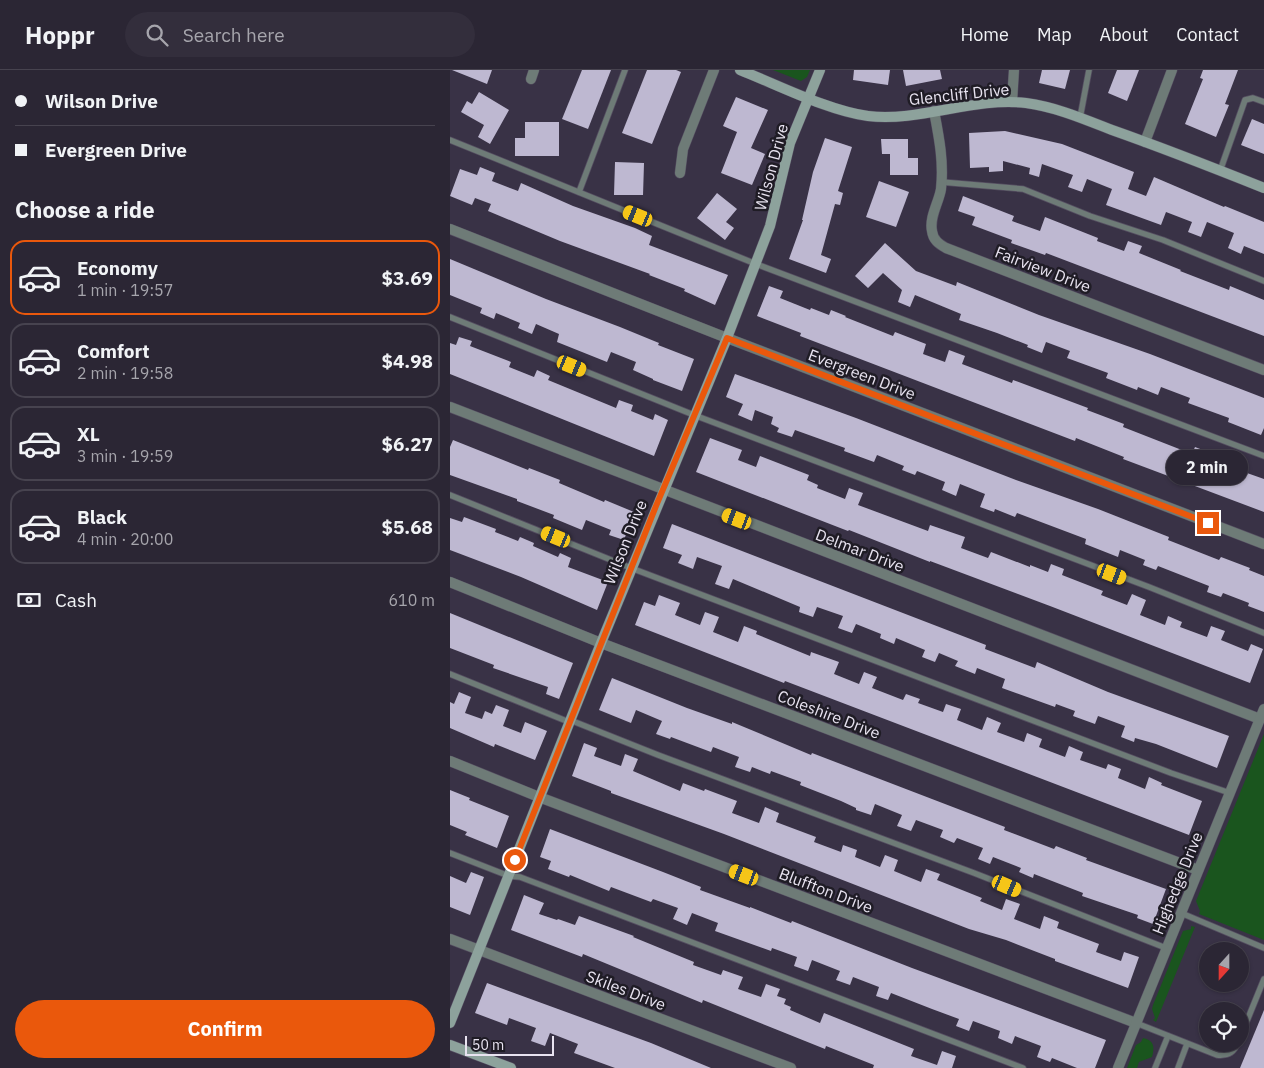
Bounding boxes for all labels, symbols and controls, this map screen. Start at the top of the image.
search box [125,12,475,57]
text: Hoppr [25,19,95,51]
icon: search [143,21,171,49]
text: Search here [183,23,285,47]
text: Home [961,23,1009,46]
text: Map [1037,23,1072,46]
text: About [1100,23,1148,46]
text: Contact [1176,23,1239,46]
street label: Glencliff Drive [908,79,1010,109]
text: Wilson Drive [45,89,158,113]
street label: Wilson Drive [750,121,792,213]
text: Evergreen Drive [45,138,187,162]
text: Choose a ride [15,195,155,224]
car [621,203,654,229]
street label: Fairview Drive [992,242,1094,296]
icon: car [17,255,62,300]
text: Economy [77,256,158,280]
text: $3.69 [381,266,433,290]
text: 1 min · 19:57 [77,280,173,300]
icon: car [17,338,62,383]
text: Comfort [77,339,150,363]
street label: Evergreen Drive [806,344,919,404]
text: $4.98 [381,349,433,373]
car [555,353,588,379]
text: 2 min · 19:58 [77,363,173,383]
icon: car [17,421,62,466]
text: XL [77,422,100,446]
text: $6.27 [381,432,433,456]
text: 3 min · 19:59 [77,446,173,466]
callout: 2 min [1167,450,1249,486]
text: 2 min [1186,457,1228,477]
street label: Wilson Drive [599,497,651,587]
icon: car [17,504,62,549]
text: Black [77,505,127,529]
car [720,507,753,531]
route end [1197,512,1219,534]
text: $5.68 [381,515,433,539]
car [539,524,572,550]
street label: Delmar Drive [813,524,907,576]
text: 4 min · 20:00 [77,529,173,549]
car [1095,562,1128,586]
icon: cash [15,586,43,614]
text: Cash [55,588,97,612]
text: 610 m [388,590,435,610]
street label: Coleshire Drive [775,685,883,743]
street label: Highedge Drive [1147,829,1207,937]
route start [504,849,526,871]
car [727,863,760,887]
street label: Bluffton Drive [776,863,876,917]
car [990,873,1023,899]
north arrow [1199,942,1249,992]
map controls [1199,942,1249,1052]
street label: Skiles Drive [583,966,669,1014]
button: Confirm [15,1000,435,1058]
button: locate [1199,1002,1249,1052]
scale bar [465,1033,554,1056]
text: 50 m [472,1036,504,1054]

